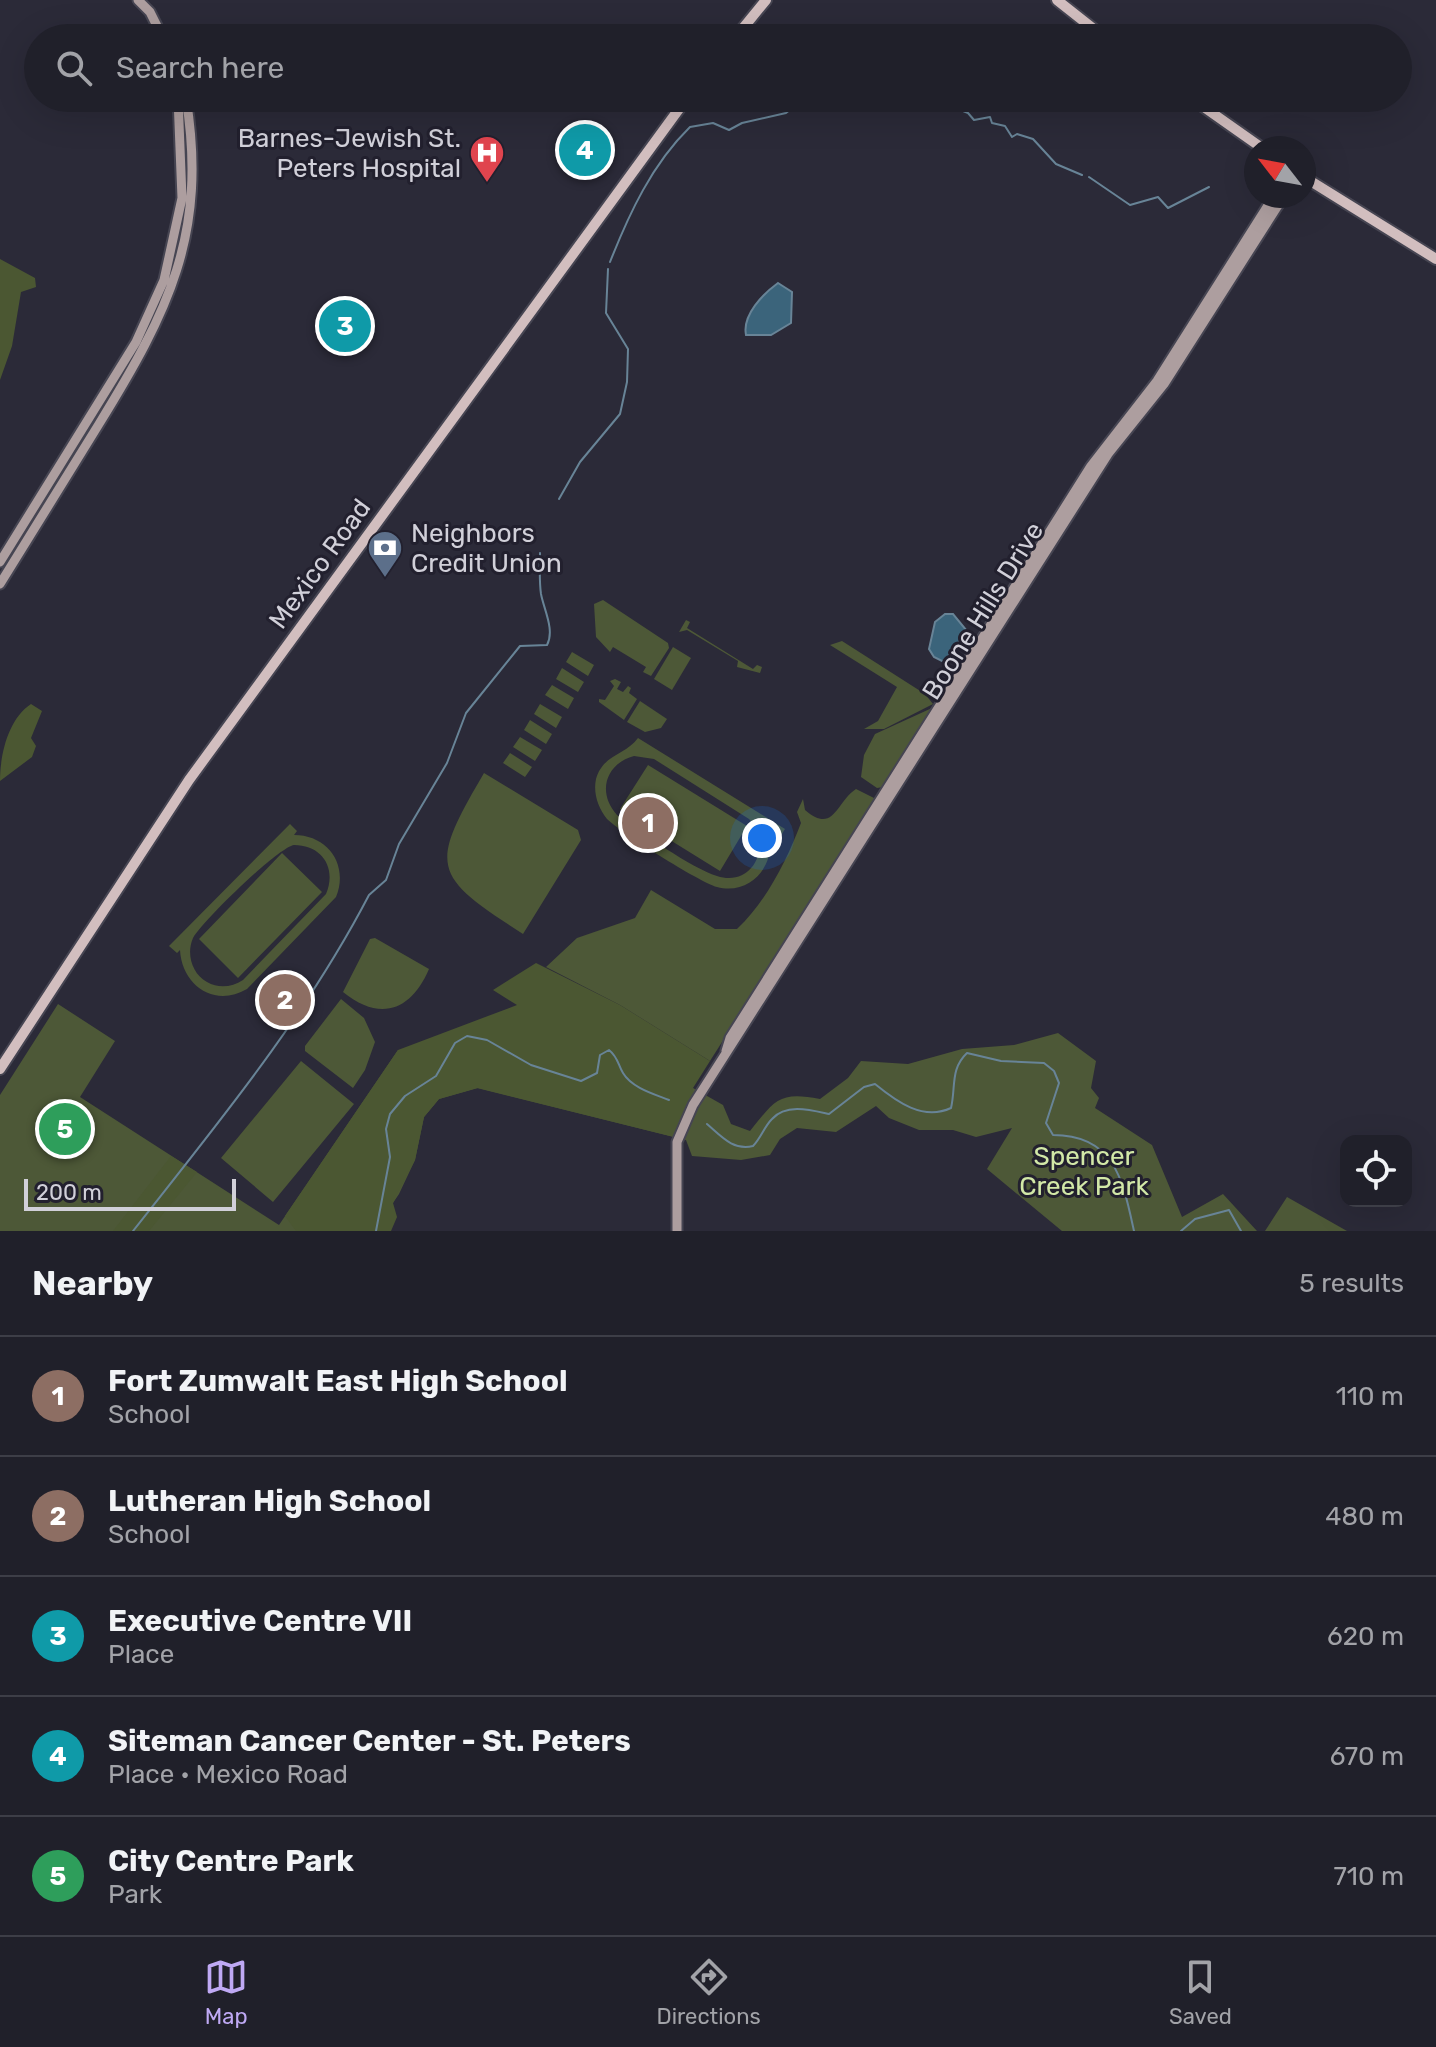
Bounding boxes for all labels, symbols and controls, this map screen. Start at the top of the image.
search box [24,24,1412,112]
icon: search [52,46,96,90]
text: Search here [116,50,284,86]
pin: 4 [559,120,611,180]
place label: Barnes-Jewish St. Peters Hospital [238,123,461,184]
hospital icon: Barnes-Jewish St. Peters Hospital [468,134,506,184]
north arrow [1244,136,1316,208]
pin: 3 [319,296,371,356]
street label: Mexico Road [263,493,377,635]
street label: Boone Hills Drive [916,516,1050,706]
place label: Neighbors Credit Union [411,518,562,579]
bank icon: Neighbors Credit Union [366,529,404,579]
pin: 1 [622,793,674,853]
your location [742,818,782,858]
pin: 2 [259,970,311,1030]
pin: 5 [39,1099,91,1159]
map controls [1340,1135,1412,1207]
button: locate [1340,1135,1412,1207]
park label: Spencer Creek Park [1019,1141,1149,1202]
scale bar [24,1175,236,1211]
text: 200 m [36,1179,102,1206]
text: Nearby [32,1263,153,1304]
text: 5 results [1299,1268,1404,1299]
text: Fort Zumwalt East High School [108,1363,568,1399]
text: 1 [52,1381,64,1412]
text: 110 m [1336,1381,1404,1412]
text: School [108,1399,191,1430]
text: Lutheran High School [108,1483,431,1519]
text: 2 [50,1501,66,1532]
text: 480 m [1325,1501,1404,1532]
text: School [108,1519,191,1550]
text: Executive Centre VII [108,1603,412,1639]
text: 3 [49,1621,67,1652]
text: 620 m [1327,1621,1404,1652]
text: Place [108,1639,174,1670]
text: Siteman Cancer Center - St. Peters [108,1723,631,1759]
text: 4 [49,1741,67,1772]
text: 670 m [1330,1741,1404,1772]
text: Place · Mexico Road [108,1759,348,1790]
text: City Centre Park [108,1843,354,1879]
text: 5 [50,1861,66,1892]
text: 710 m [1334,1861,1404,1892]
text: Park [108,1879,162,1910]
tab: Map [204,1955,248,2030]
tab: Directions [656,1955,761,2030]
tab: Saved [1169,1955,1232,2030]

